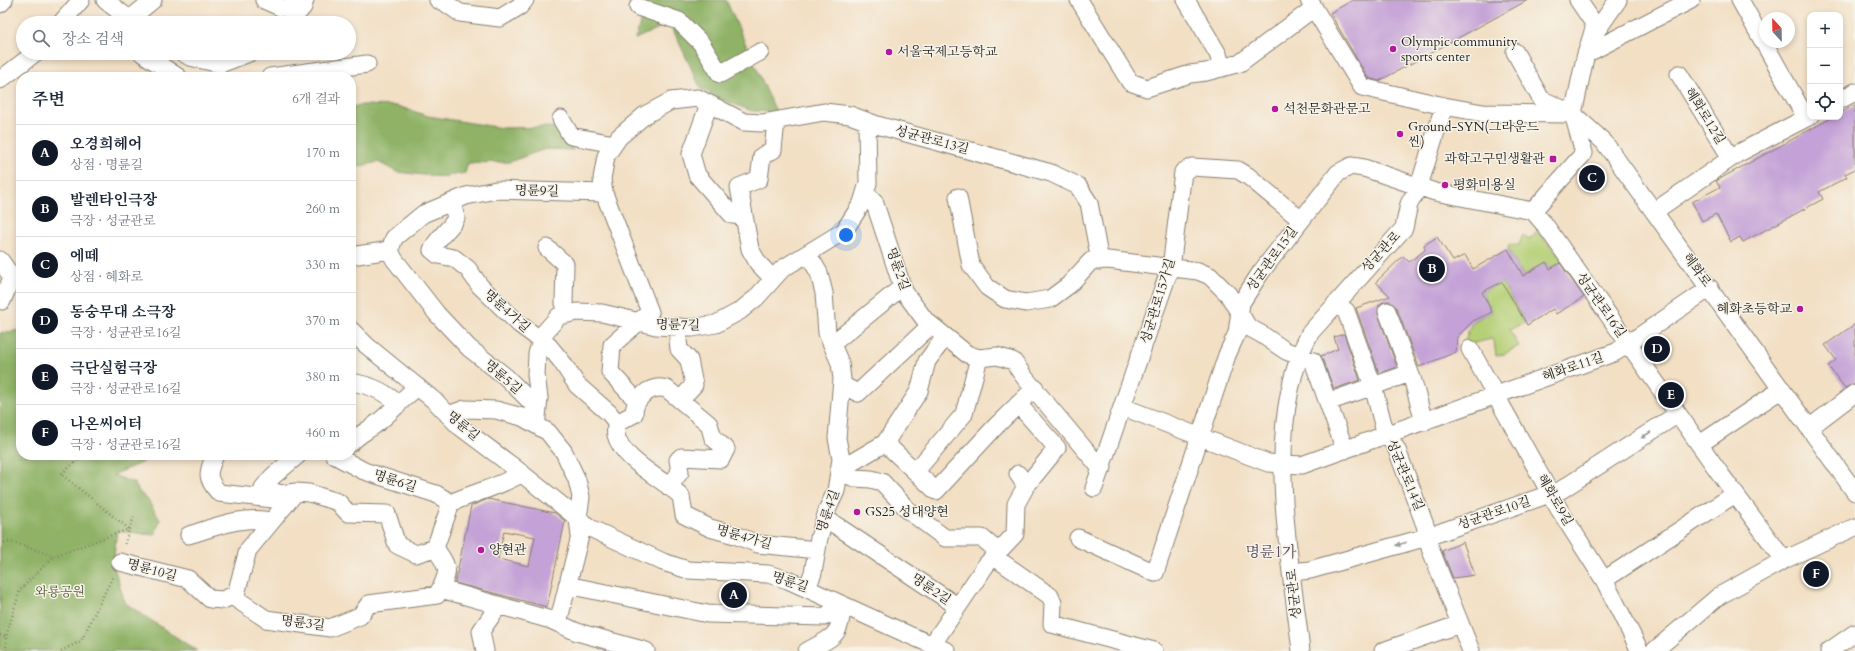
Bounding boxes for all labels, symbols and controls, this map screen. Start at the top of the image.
north arrow [1759,12,1795,48]
map controls [1807,12,1843,120]
button: + [1807,12,1843,48]
search box [16,16,356,60]
icon: search [30,27,52,49]
text: 장소 검색 [62,29,124,49]
place label: Olympic community sports center [1401,33,1518,66]
place label: 서울국제고등학교 [897,43,998,61]
marker: Olympic community sports center [1388,44,1398,54]
marker: 서울국제고등학교 [884,47,894,57]
button: − [1807,48,1843,84]
street label: 혜화로12길 [1681,84,1729,148]
button: locate [1807,84,1843,120]
text: 주변 [32,88,65,111]
text: 6개 결과 [292,90,340,108]
place label: 석천문화관문고 [1283,100,1371,118]
marker: 석천문화관문고 [1270,104,1280,114]
place label: Ground-SYN(그라운드 씬) [1408,118,1539,151]
street label: 성균관로13길 [893,121,971,159]
marker: Ground-SYN(그라운드 씬) [1395,129,1405,139]
text: 오경희헤어 [70,134,142,154]
text: A [40,144,50,162]
text: 170 m [306,144,340,162]
place label: 과학고구민생활관 [1445,150,1545,168]
marker: 과학고구민생활관 [1548,154,1558,164]
text: 상점 · 명륜길 [70,156,143,174]
pin: C [1579,163,1605,193]
place label: 평화미용실 [1453,176,1516,194]
marker: 평화미용실 [1440,180,1450,190]
street label: 명륜9길 [515,182,559,200]
text: 발렌타인극장 [70,190,157,210]
text: B [40,200,50,218]
text: 260 m [306,200,340,218]
text: 극장 · 성균관로 [70,212,156,230]
street label: 성균관로15길 [1242,223,1302,295]
your location [836,225,856,245]
street label: 성균관로 [1357,227,1405,277]
street label: 명륜2길 [882,245,914,293]
text: 에떼 [70,246,99,266]
street label: 혜화로 [1679,249,1716,291]
pin: B [1419,254,1445,284]
text: C [40,256,50,274]
text: 330 m [306,256,340,274]
street label: 성균관로15가길 [1136,256,1180,346]
text: 상점 · 혜화로 [70,268,143,286]
street label: 성균관로16길 [1572,269,1630,341]
street label: 명륜4가길 [480,285,534,337]
place label: 혜화초등학교 [1717,300,1792,318]
text: 동숭무대 소극장 [70,302,175,322]
marker: 혜화초등학교 [1795,304,1805,314]
text: D [39,312,51,330]
text: 370 m [306,312,340,330]
street label: 명륜7길 [656,316,700,334]
text: 극장 · 성균관로16길 [70,324,182,342]
pin: D [1644,334,1670,364]
street label: 혜화로11길 [1540,348,1606,386]
street label: 명륜5길 [480,356,526,398]
text: 극단실험극장 [70,358,157,378]
text: E [41,368,49,386]
text: 380 m [306,368,340,386]
text: 극장 · 성균관로16길 [70,380,182,398]
pin: E [1658,380,1684,410]
street label: 명륜길 [443,407,483,445]
text: 나온씨어터 [70,414,142,434]
text: F [41,424,49,442]
text: 460 m [306,424,340,442]
one-way arrow [1640,431,1651,439]
text: 극장 · 성균관로16길 [70,436,182,454]
street label: 성균관로14길 [1382,436,1428,514]
street label: 명륜6길 [371,466,419,496]
street label: 혜화로9길 [1533,471,1577,529]
street label: 명륜4길 [812,487,844,535]
street label: 성균관로10길 [1455,492,1533,534]
place label: GS25 성대양현 [865,503,949,521]
marker: GS25 성대양현 [852,507,862,517]
street label: 명륜4가길 [714,521,774,553]
place label: 양현관 [489,541,527,559]
district label: 명륜1가 [1245,542,1297,562]
one-way arrow [1395,542,1407,548]
marker: 양현관 [476,545,486,555]
street label: 명륜10길 [125,555,179,585]
pin: F [1803,559,1829,589]
street label: 명륜길 [769,567,811,597]
street label: 성균관로 [1282,568,1306,620]
street label: 명륜2길 [908,569,954,609]
pin: A [721,580,747,610]
park label: 와룡공원 [35,583,85,601]
street label: 명륜3길 [280,611,326,635]

